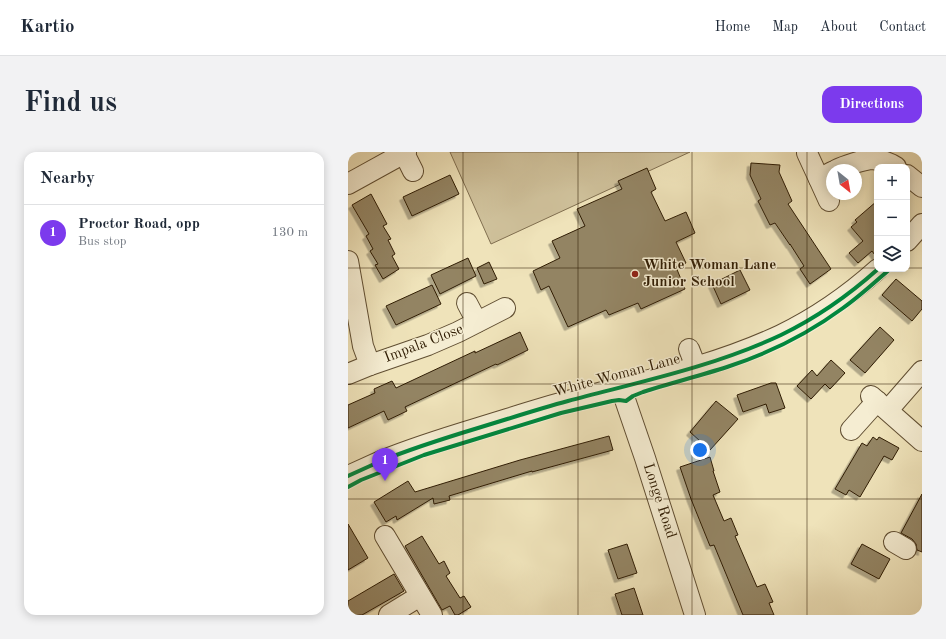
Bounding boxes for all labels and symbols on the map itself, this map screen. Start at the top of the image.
north arrow [826,164,862,200]
place label: White Woman Lane Junior School [643,258,776,290]
marker: White Woman Lane Junior School [630,269,640,279]
street label: Impala Close [382,322,466,366]
street label: White Woman Lane [552,352,682,400]
your location [690,440,710,460]
pin: 1 [372,448,398,481]
street label: Longe Road [640,461,678,541]

